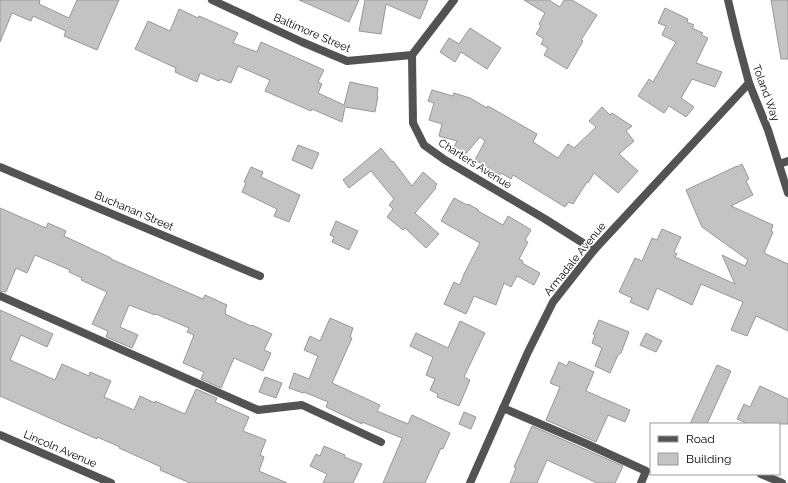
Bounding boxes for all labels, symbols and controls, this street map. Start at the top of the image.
street label: Baltimore Street [271,11,353,55]
street label: Toland Way [750,63,782,123]
street label: Charters Avenue [436,136,515,192]
street label: Buchanan Street [93,189,176,234]
street label: Armadale Avenue [541,219,609,298]
legend [650,423,780,475]
street label: Lincoln Avenue [21,428,99,470]
text: Road [686,432,715,446]
text: Building [686,452,732,466]

